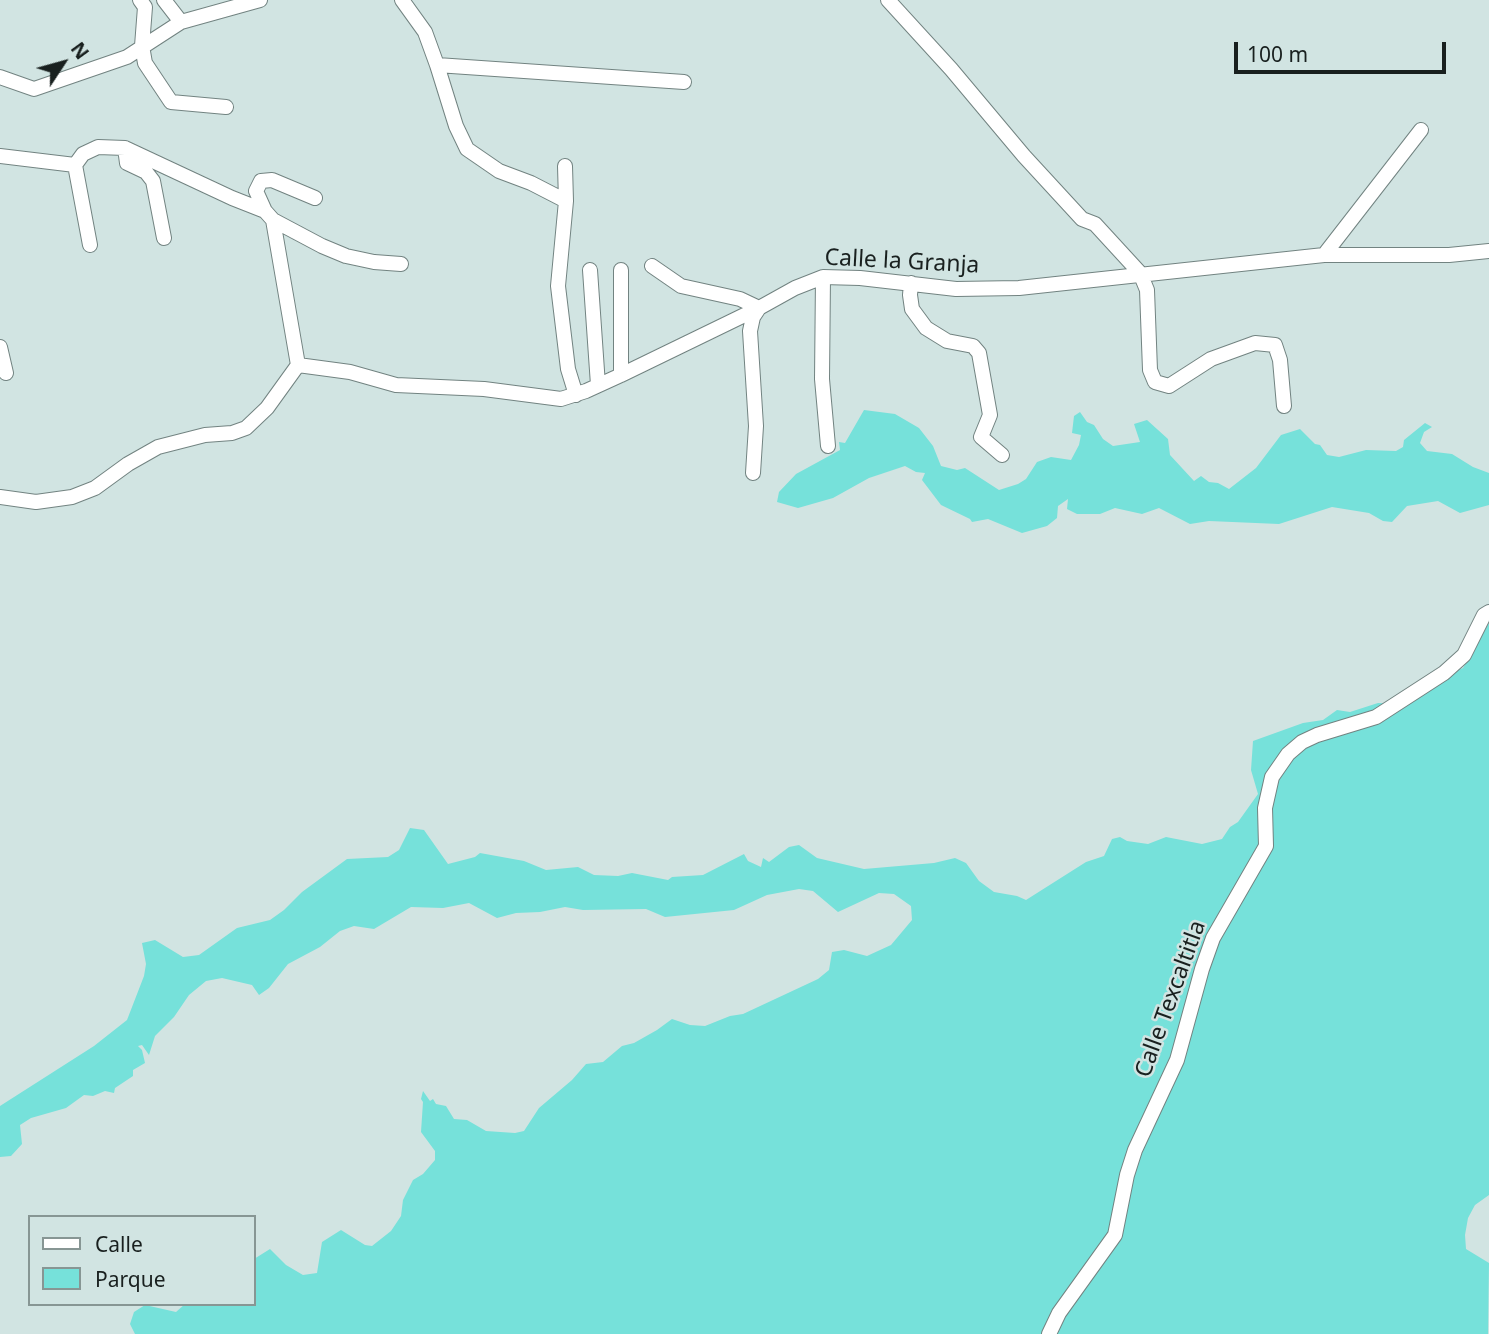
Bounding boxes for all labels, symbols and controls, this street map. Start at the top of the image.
north arrow [28,28,98,98]
scale bar [1237,28,1449,72]
text: N [65,37,95,65]
text: 100 m [1247,40,1308,68]
street label: Calle la Granja [824,244,980,280]
street label: Calle Texcaltitla [1130,917,1212,1081]
legend [28,1215,256,1306]
text: Calle [95,1230,143,1258]
text: Parque [95,1265,165,1293]

